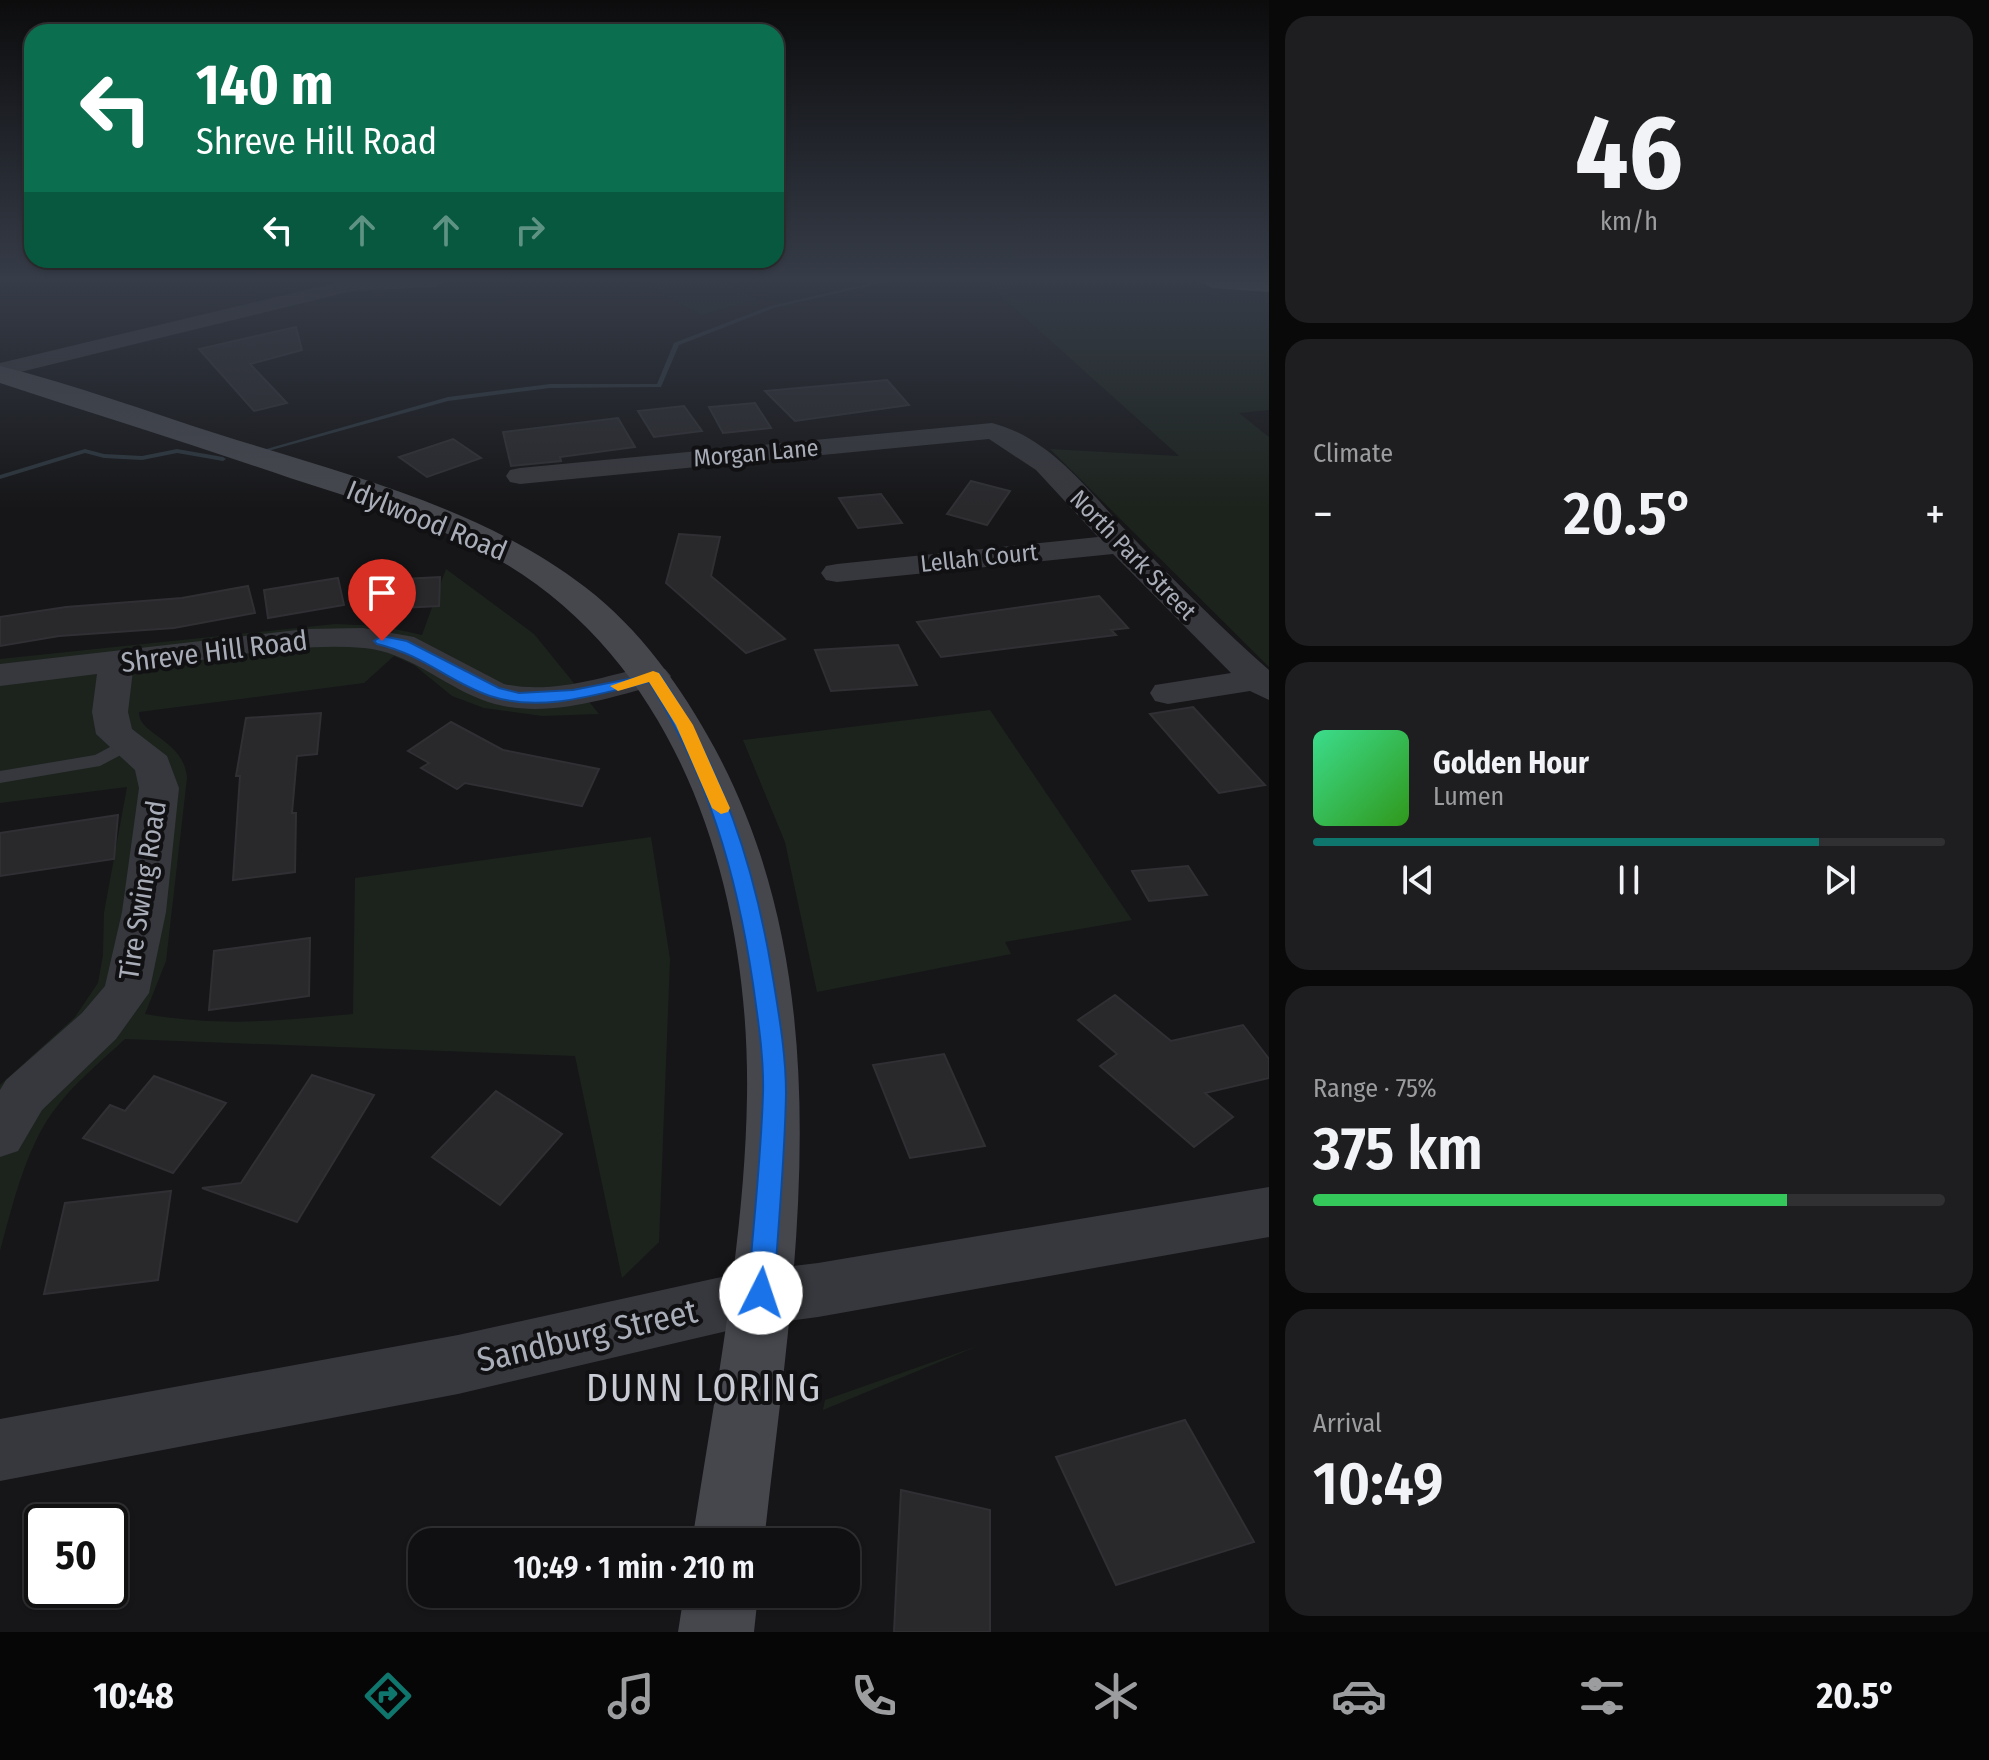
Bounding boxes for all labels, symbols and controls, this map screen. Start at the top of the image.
text: 140 m [196,52,333,119]
icon: left [64,56,168,160]
text: 46 [1575,91,1683,216]
text: Shreve Hill Road [196,120,437,164]
text: km/h [1600,206,1658,237]
icon: left [256,208,300,252]
icon: ahead [340,208,384,252]
icon: ahead [424,208,468,252]
icon: right [508,208,552,252]
street label: Morgan Lane [692,434,820,472]
text: Climate [1313,438,1393,469]
street label: Idylwood Road [342,473,512,568]
text: 20.5° [1564,478,1694,550]
street label: North Park Street [1064,484,1202,626]
text: − [1313,488,1333,541]
text: + [1925,488,1945,541]
street label: Lellah Court [919,538,1039,578]
pin [348,559,416,641]
icon: arrive [360,571,404,615]
street label: Shreve Hill Road [119,624,309,679]
text: Golden Hour [1433,745,1589,781]
text: Lumen [1433,781,1504,812]
street label: Tire Swing Road [112,798,173,982]
icon: previous [1396,858,1440,902]
icon: pause [1607,858,1651,902]
icon: next [1818,858,1862,902]
text: Range · 75% [1313,1073,1437,1104]
text: 375 km [1313,1113,1483,1185]
position arrow [719,1251,803,1335]
street label: Sandburg Street [473,1290,702,1381]
district label: DUNN LORING [586,1365,822,1411]
text: Arrival [1313,1408,1382,1439]
text: 10:49 [1313,1448,1443,1520]
speed limit sign: 50 [24,1504,128,1608]
text: 10:49 · 1 min · 210 m [513,1550,755,1586]
icon: directions [360,1668,416,1724]
icon: music [603,1668,659,1724]
icon: phone [846,1668,902,1724]
icon: climate [1088,1668,1144,1724]
icon: car [1331,1668,1387,1724]
icon: filters [1574,1668,1630,1724]
text: 10:48 [93,1674,174,1718]
text: 20.5° [1817,1674,1896,1718]

